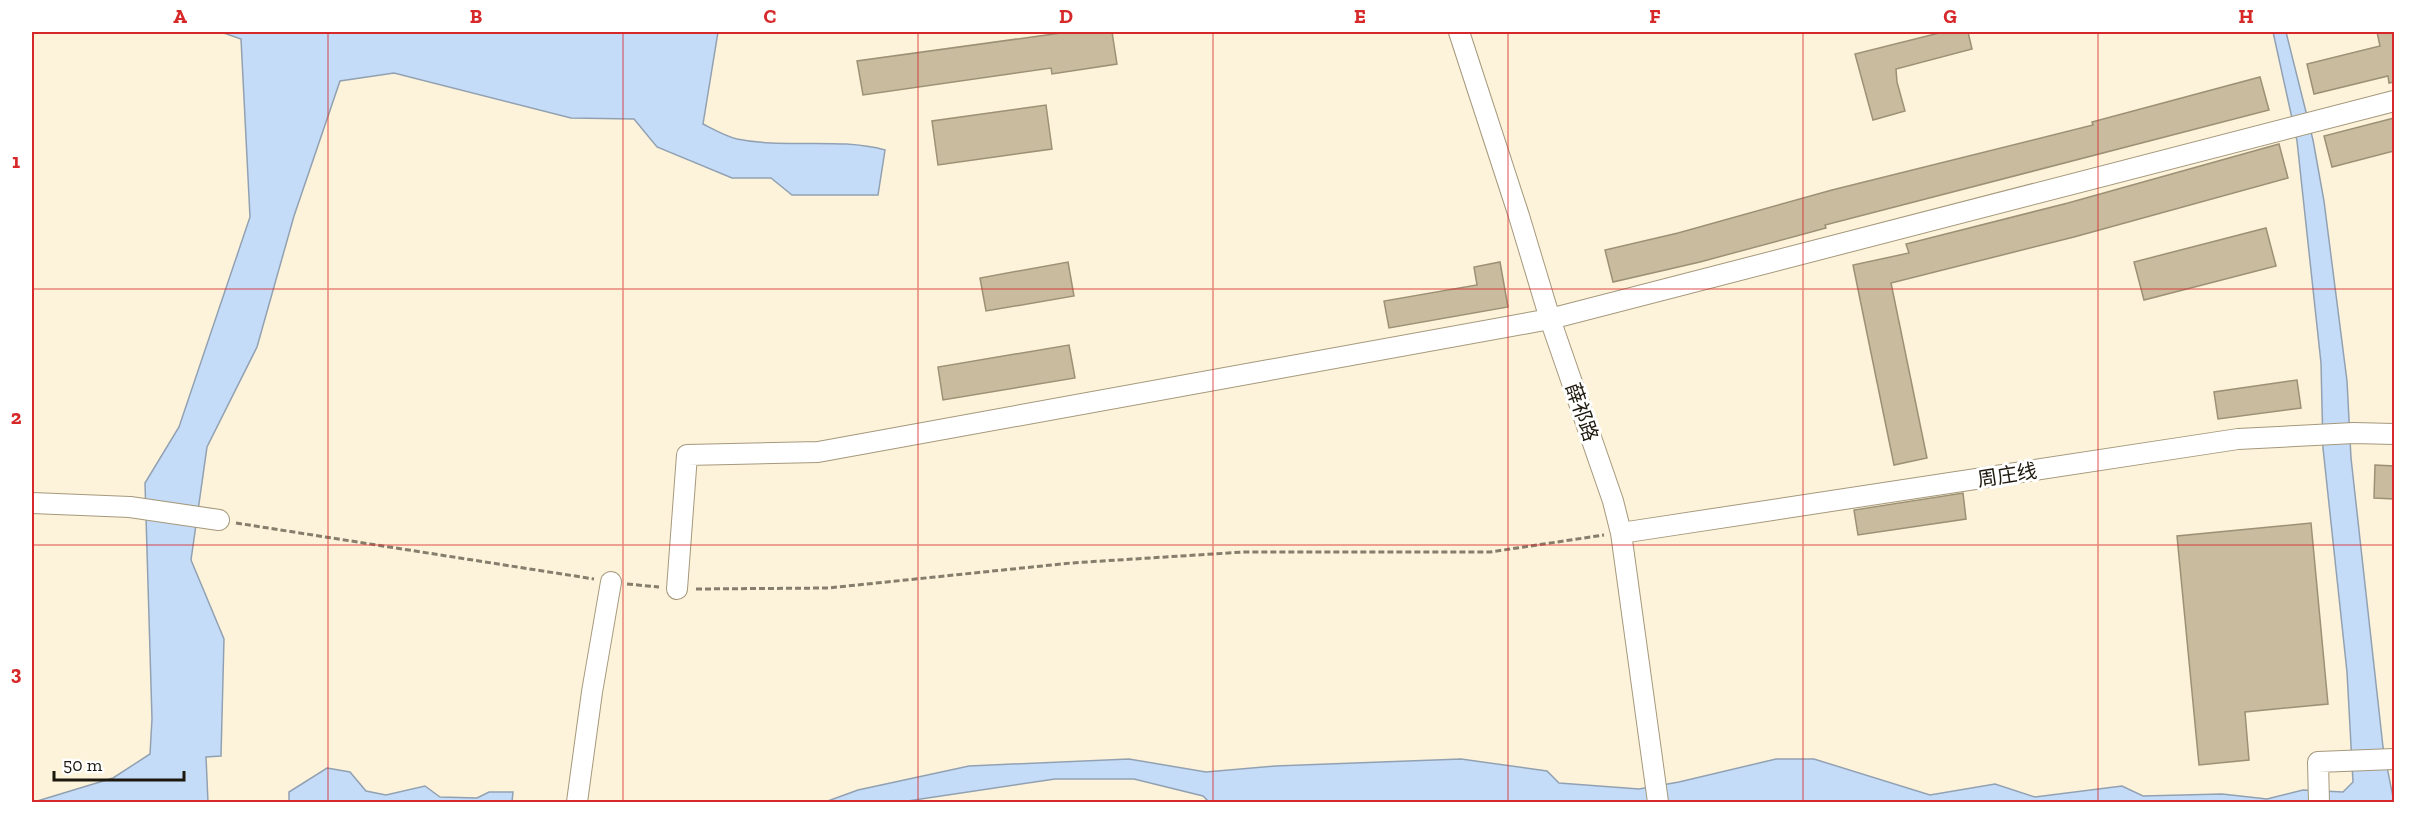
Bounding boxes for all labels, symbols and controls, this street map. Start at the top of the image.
text: A [173,4,187,28]
text: B [470,4,482,28]
text: C [764,4,777,28]
text: D [1059,4,1073,28]
text: E [1354,4,1366,28]
text: F [1649,4,1661,28]
text: G [1943,4,1957,28]
text: H [2238,4,2254,28]
text: 1 [12,149,20,173]
street label: 薛祁路 [1561,380,1603,444]
text: 2 [11,405,22,429]
street label: 周庄线 [1975,458,2039,492]
text: 3 [11,661,22,685]
scale bar [54,744,184,782]
text: 50 m [63,754,103,776]

